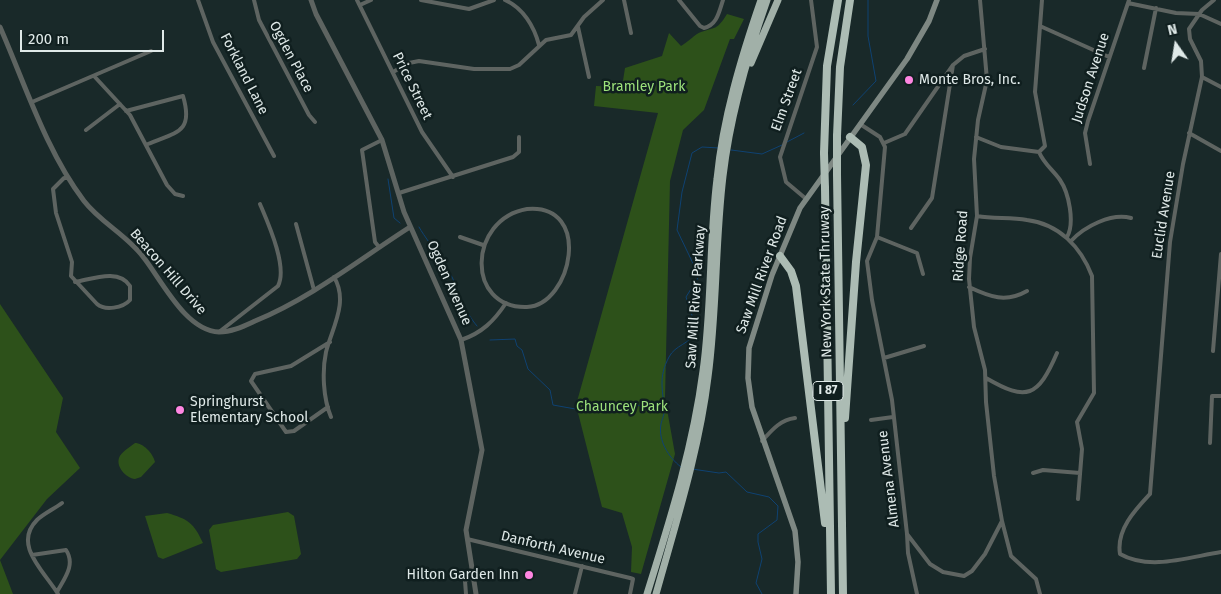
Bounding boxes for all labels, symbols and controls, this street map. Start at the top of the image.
street label: Ogden Place [265,18,317,96]
scale bar [22,20,166,52]
north arrow [1151,20,1201,70]
text: N [1166,21,1179,39]
text: 200 m [28,30,69,48]
street label: Forkland Lane [216,30,272,118]
street label: Judson Avenue [1069,31,1113,125]
street label: Price Street [388,50,436,122]
street label: Elm Street [768,67,806,133]
place label: Monte Bros, Inc. [919,72,1020,88]
marker: Monte Bros, Inc. [903,74,915,86]
park label: Bramley Park [603,79,685,95]
street label: Euclid Avenue [1149,170,1179,260]
street label: New York State Thruway [816,206,836,358]
street label: Ridge Road [950,210,972,282]
street label: Saw Mill River Road [733,214,791,336]
street label: Saw Mill River Parkway [683,225,709,369]
street label: Beacon Hill Drive [126,226,210,318]
street label: Ogden Avenue [423,238,475,328]
road number: I 87 [813,382,843,401]
place label: Springhurst Elementary School [190,394,308,427]
park label: Chauncey Park [576,399,668,415]
marker: Springhurst Elementary School [174,404,186,416]
street label: Almena Avenue [875,429,903,529]
street label: Danforth Avenue [499,528,607,568]
place label: Hilton Garden Inn [407,567,519,583]
marker: Hilton Garden Inn [523,569,535,581]

